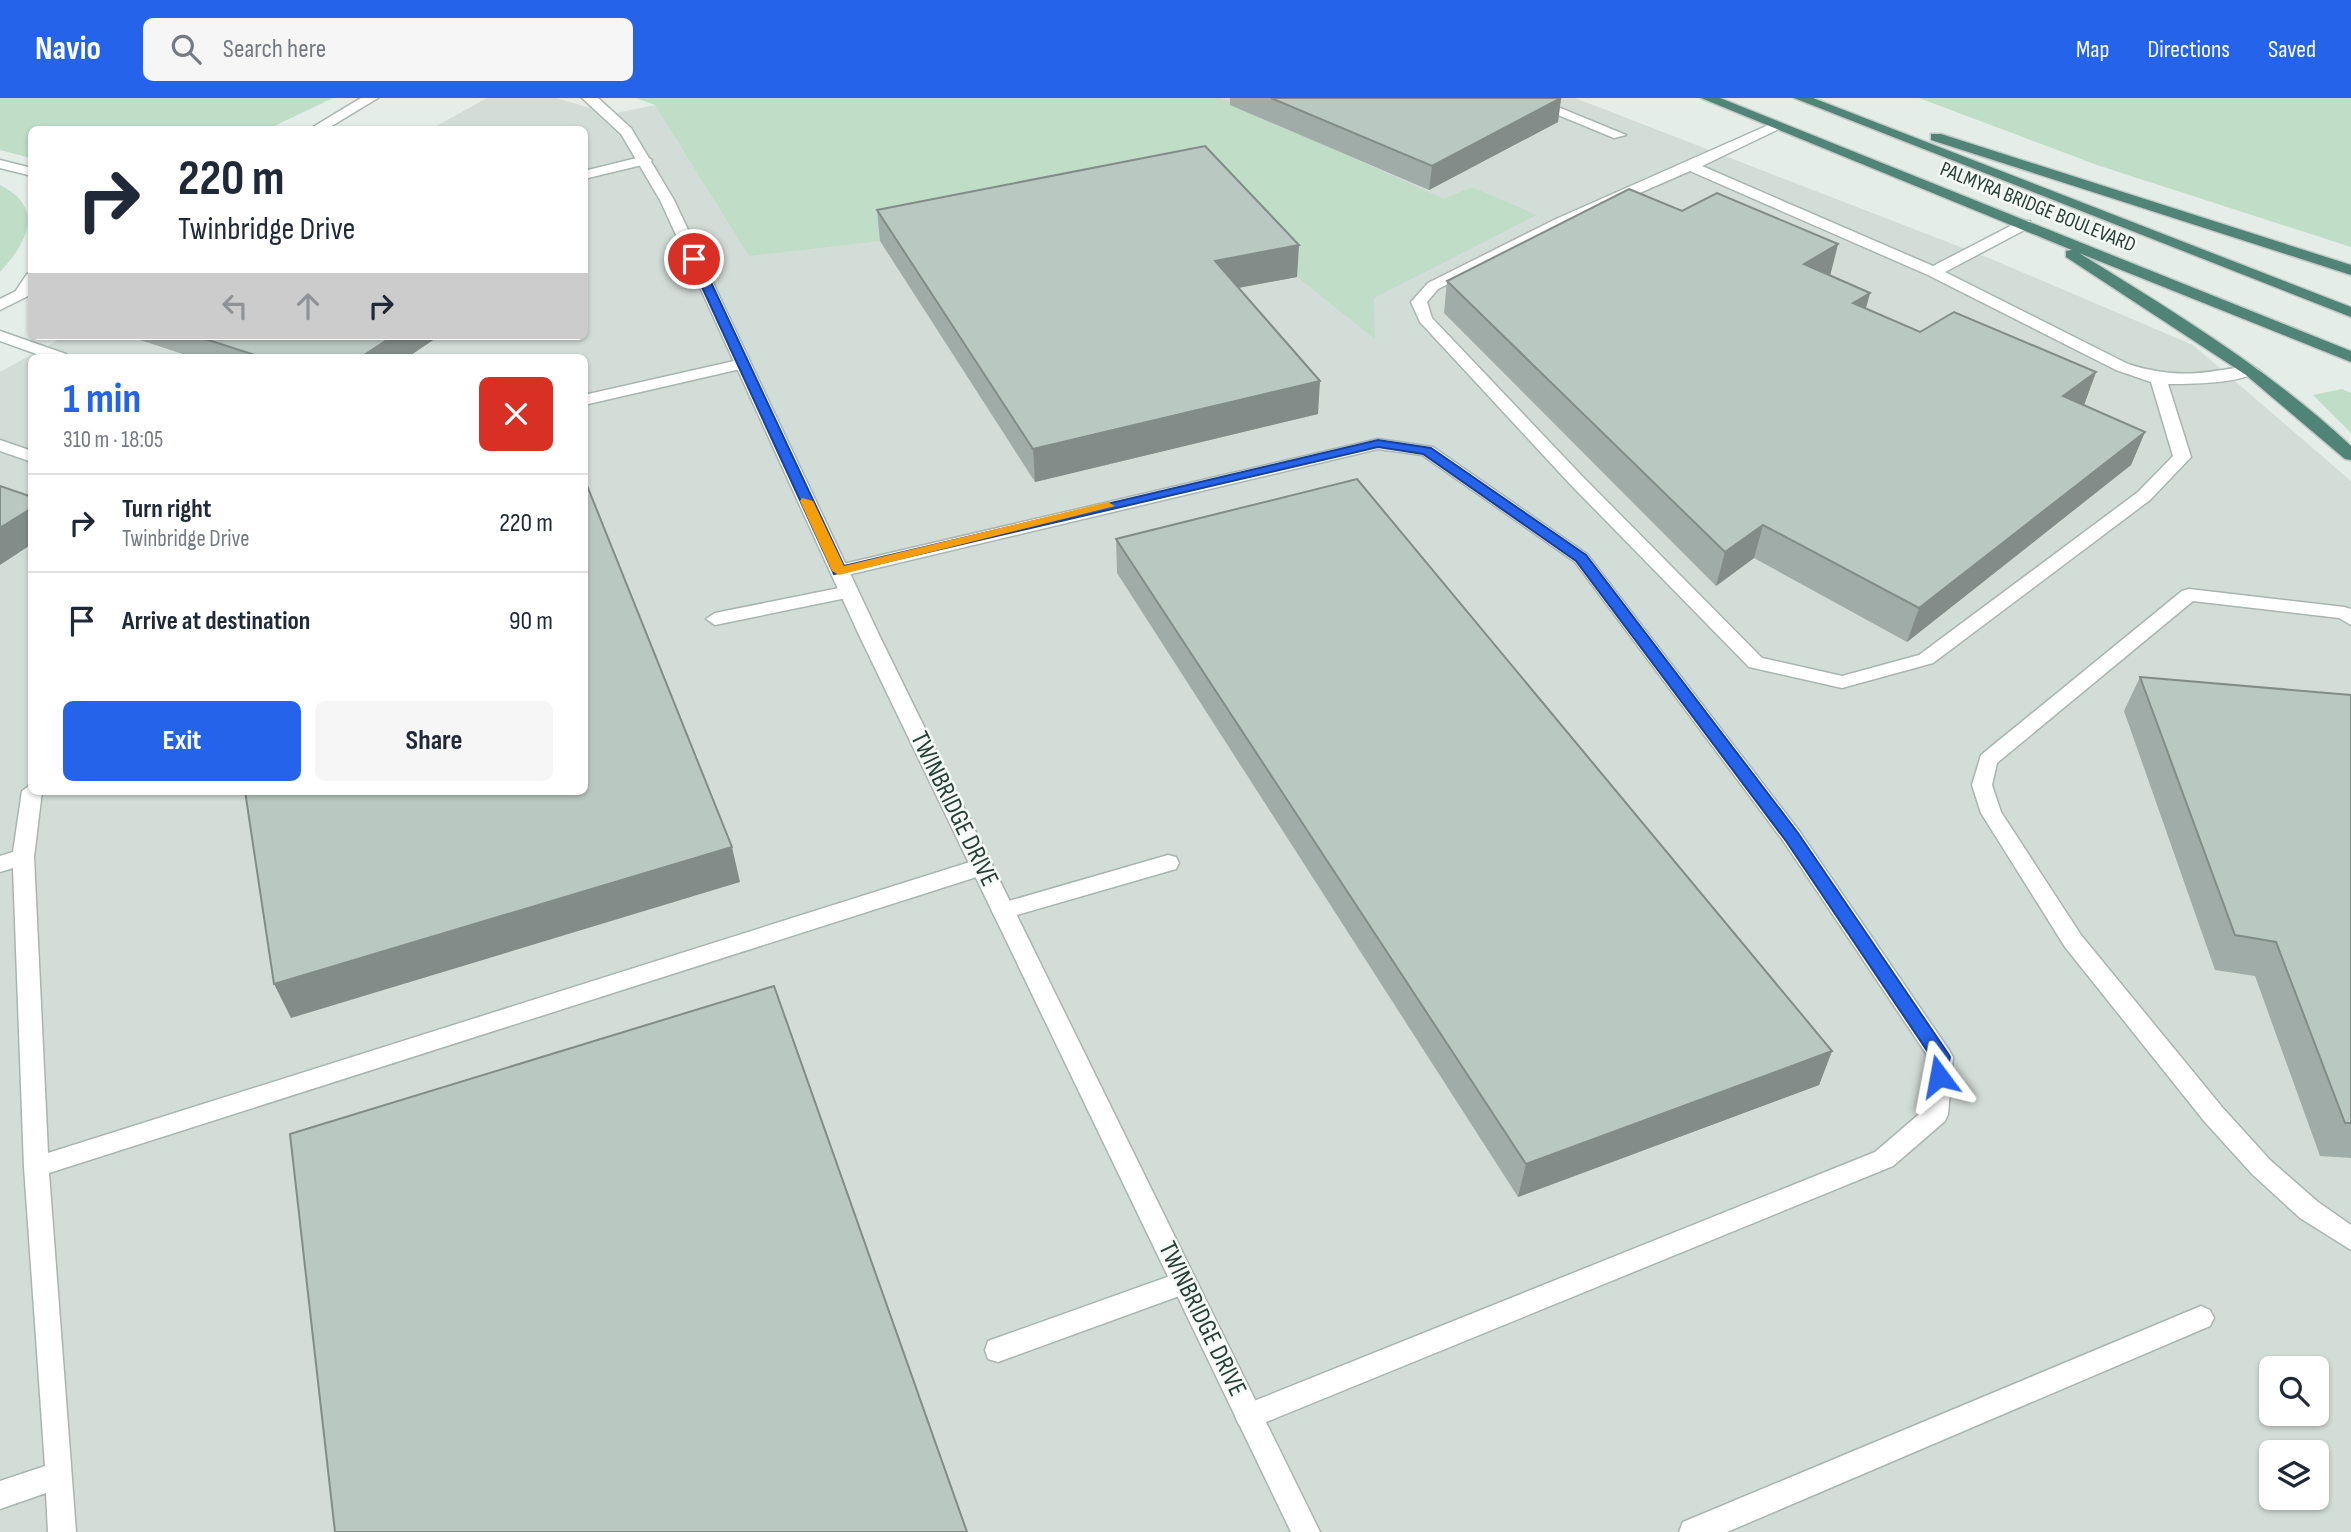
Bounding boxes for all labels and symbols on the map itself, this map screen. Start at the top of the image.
street label: PALMYRA BRIDGE BOULEVARD [1937,156,2139,258]
pin [664,229,724,289]
street label: TWINBRIDGE DRIVE [903,727,1005,891]
position arrow [1902,1039,1976,1113]
street label: TWINBRIDGE DRIVE [1151,1237,1253,1401]

